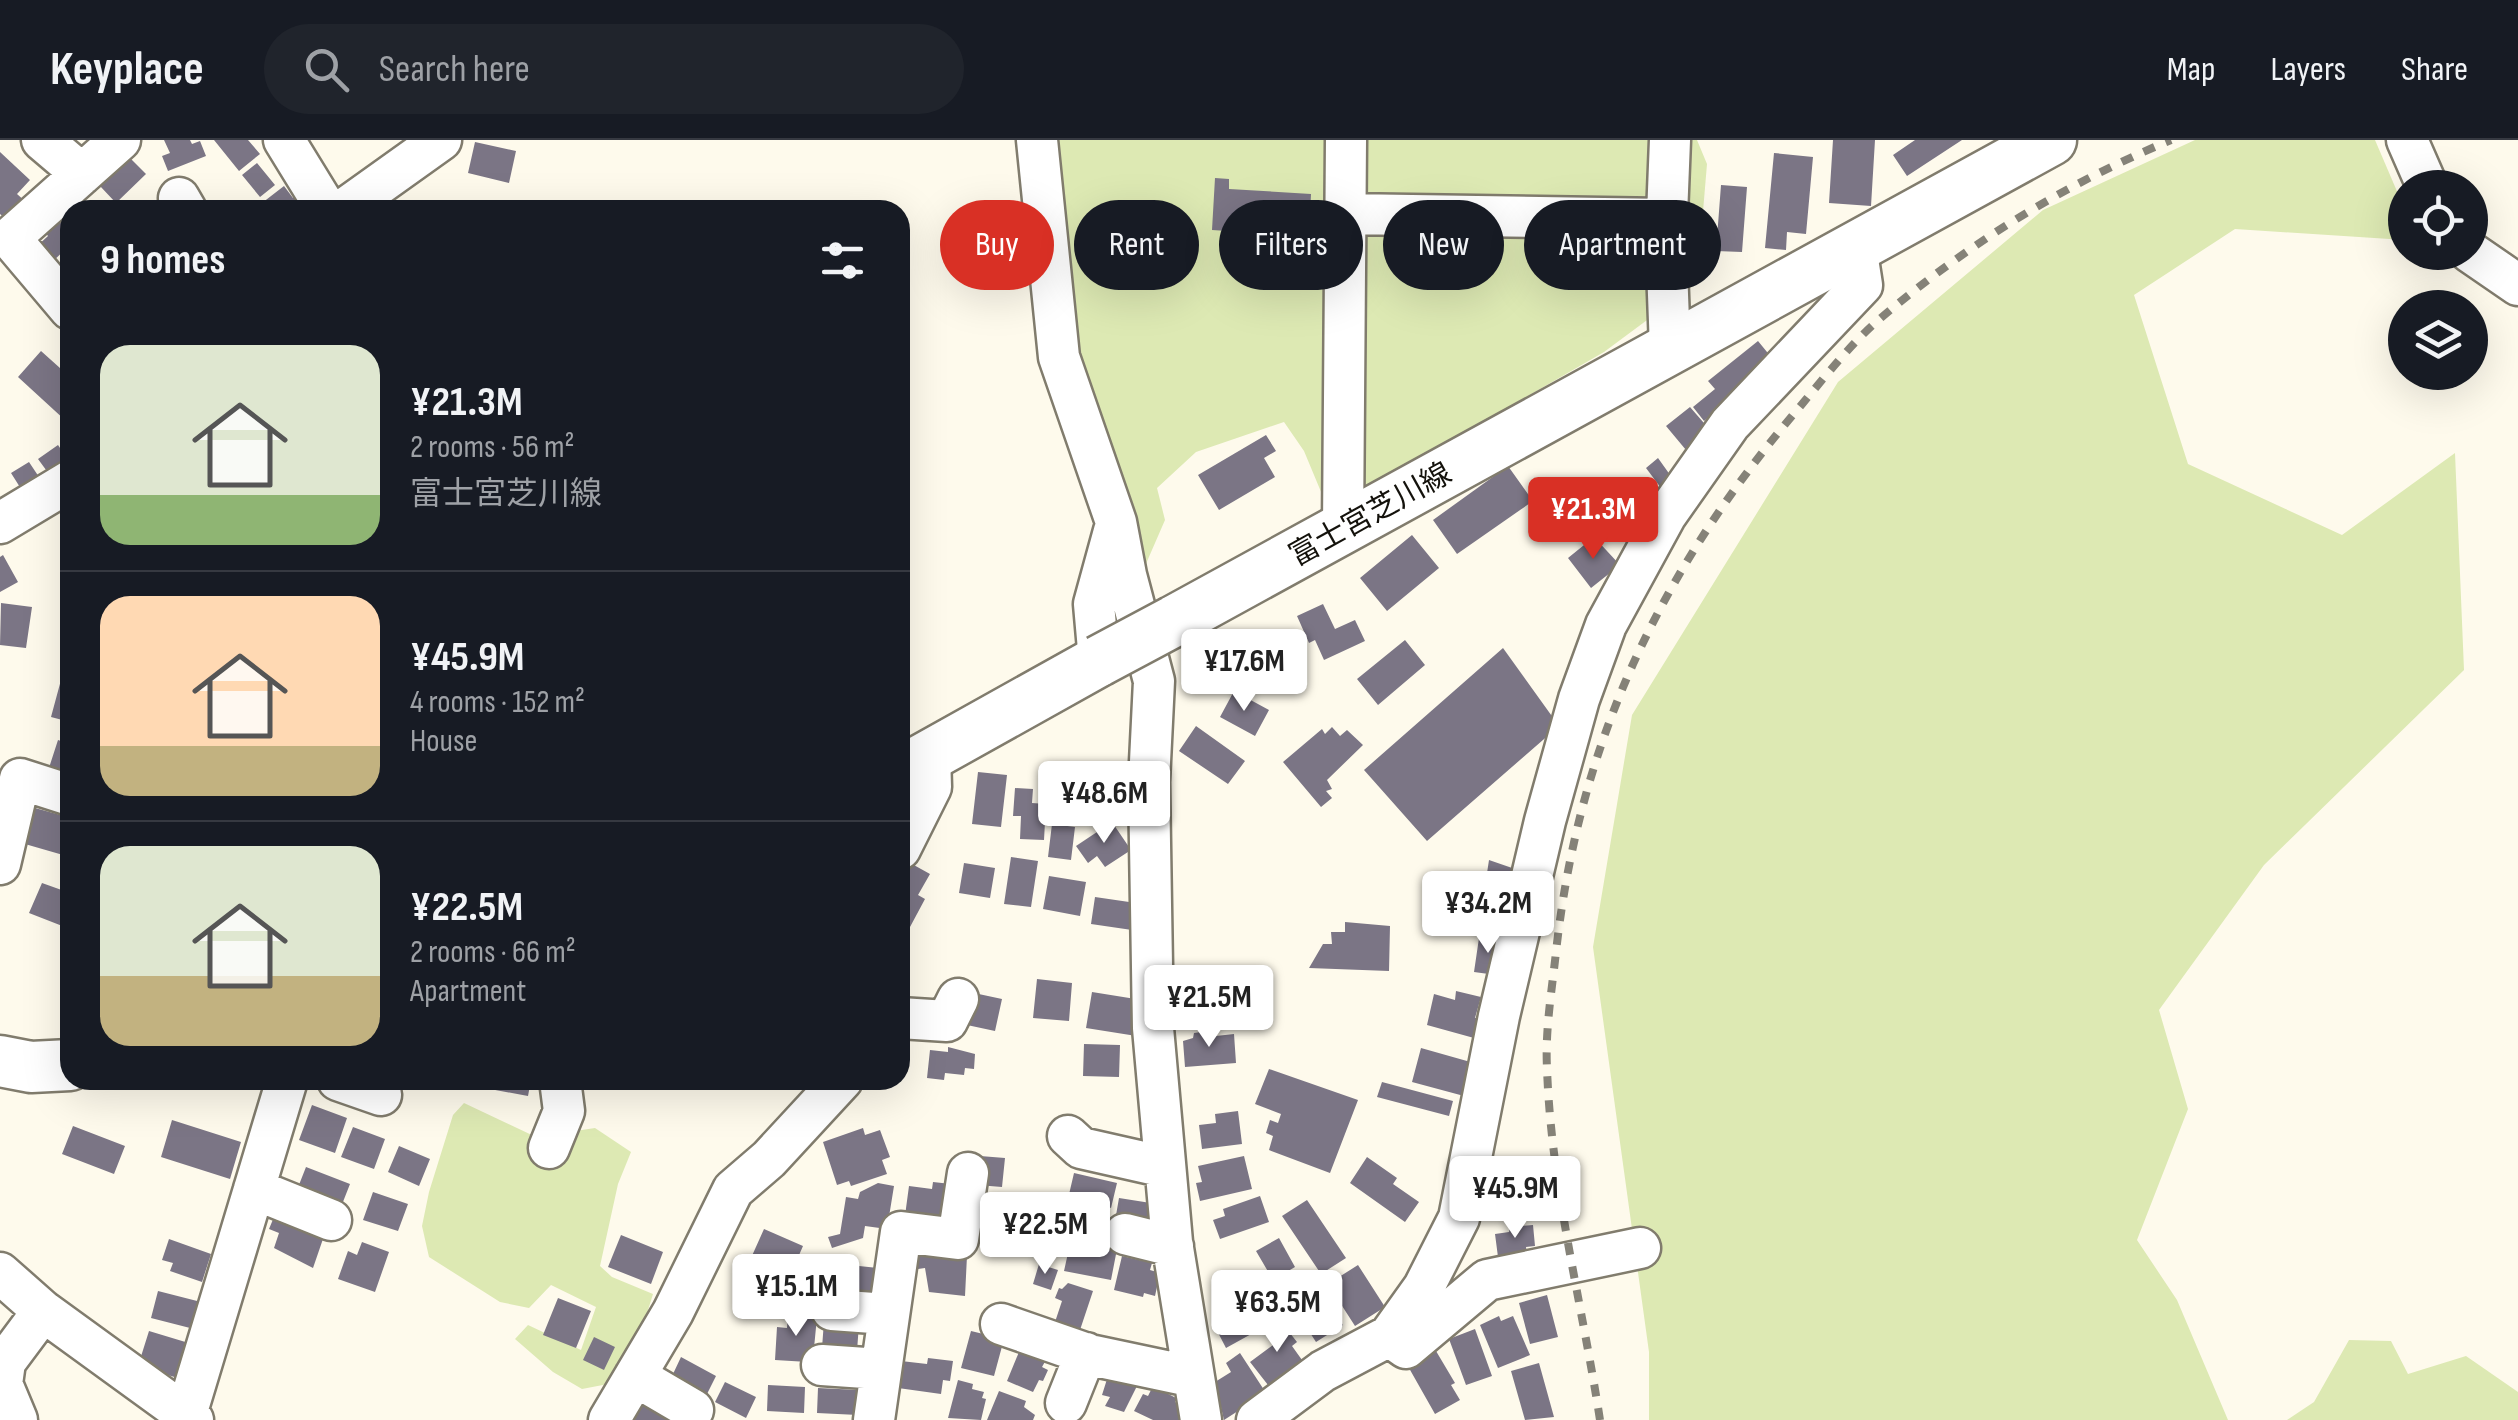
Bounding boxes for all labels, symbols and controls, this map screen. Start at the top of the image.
search box [264,24,964,114]
text: Keyplace [50,41,204,98]
icon: search [299,42,354,97]
text: Search here [379,47,530,92]
text: Map [2167,48,2215,91]
text: Layers [2270,48,2346,91]
text: Share [2401,48,2468,91]
map controls [2388,170,2488,390]
button: locate [2388,170,2488,270]
chip: Buy [940,200,1054,290]
chip: Rent [1074,200,1199,290]
chip: Filters [1219,200,1363,290]
chip: New [1383,200,1504,290]
chip: Apartment [1524,200,1721,290]
icon: filters [815,233,870,288]
text: 9 homes [100,235,225,286]
button: layers [2388,290,2488,390]
text: ¥21.3M [410,377,522,428]
icon: home [180,385,300,505]
text: 2 rooms · 56 m² [410,428,575,467]
street label: 富士宮芝川線 [1283,455,1458,574]
text: 富士宮芝川線 [410,475,602,514]
pin: ¥21.3M [1512,477,1674,562]
text: ¥21.3M [1550,490,1636,529]
pin: ¥17.6M [1163,629,1325,714]
text: ¥45.9M [410,632,524,683]
icon: home [180,636,300,756]
text: ¥17.6M [1203,642,1285,681]
text: 4 rooms · 152 m² [410,683,585,722]
text: House [410,722,477,761]
pin: ¥48.6M [1023,761,1185,846]
text: ¥48.6M [1060,774,1148,813]
pin: ¥34.2M [1407,871,1569,956]
text: ¥22.5M [410,882,523,933]
text: ¥34.2M [1444,884,1532,923]
icon: home [180,886,300,1006]
text: 2 rooms · 66 m² [410,933,576,972]
pin: ¥21.5M [1128,965,1290,1050]
text: Apartment [410,972,526,1011]
text: ¥21.5M [1166,978,1252,1017]
pin: ¥45.9M [1434,1156,1596,1241]
text: ¥45.9M [1471,1169,1559,1208]
pin: ¥22.5M [964,1192,1126,1277]
text: ¥22.5M [1002,1205,1088,1244]
pin: ¥15.1M [715,1254,877,1339]
text: ¥15.1M [754,1267,838,1306]
pin: ¥63.5M [1196,1270,1358,1355]
text: ¥63.5M [1233,1283,1321,1322]

